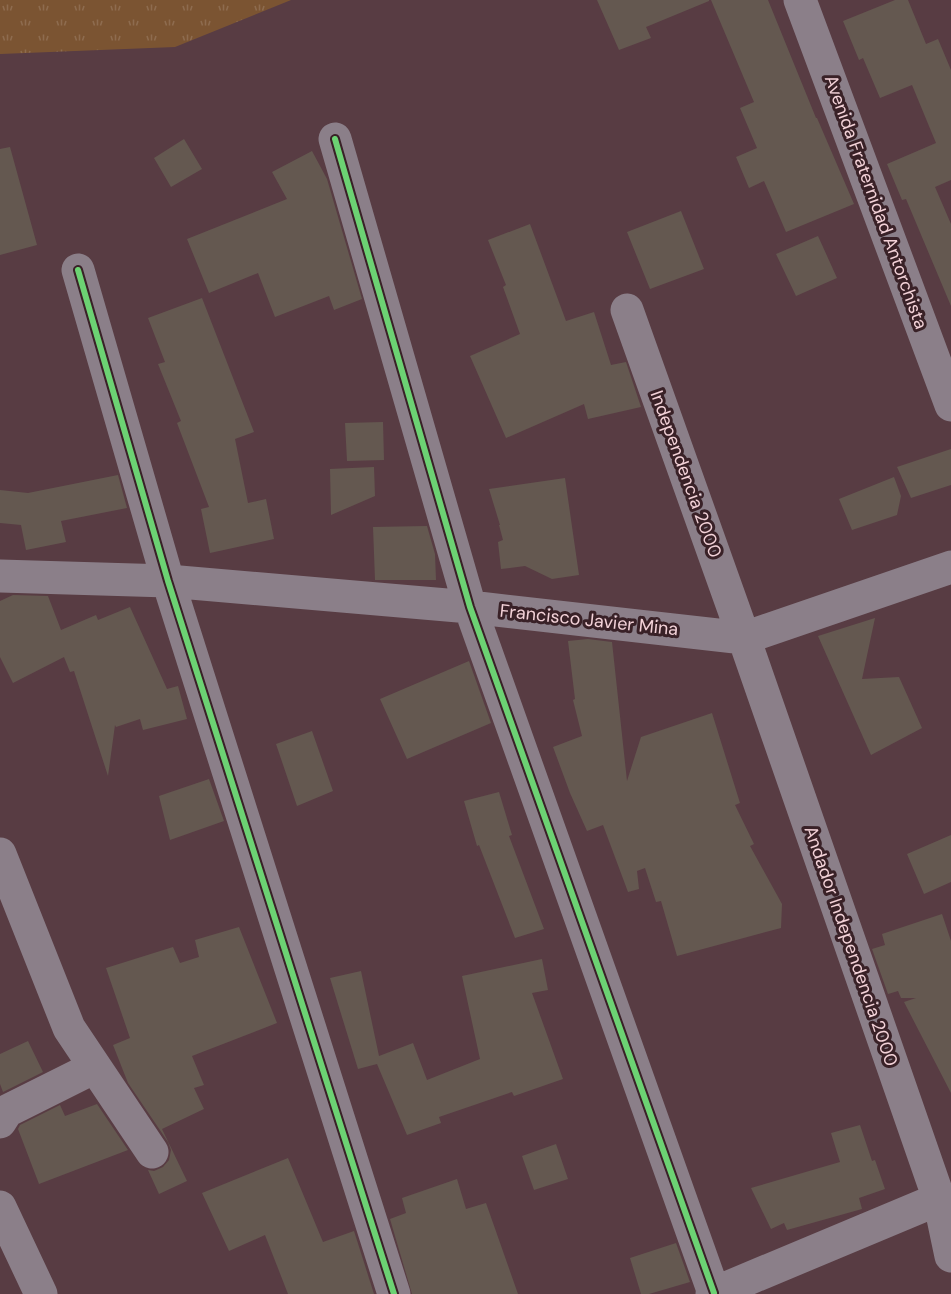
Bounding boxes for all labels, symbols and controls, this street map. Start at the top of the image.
street label: Avenida Fraternidad Antorchista [819,72,933,332]
street label: Independencia 2000 [645,387,727,561]
street label: Francisco Javier Mina [499,599,679,641]
street label: Andador Independencia 2000 [798,823,904,1069]

